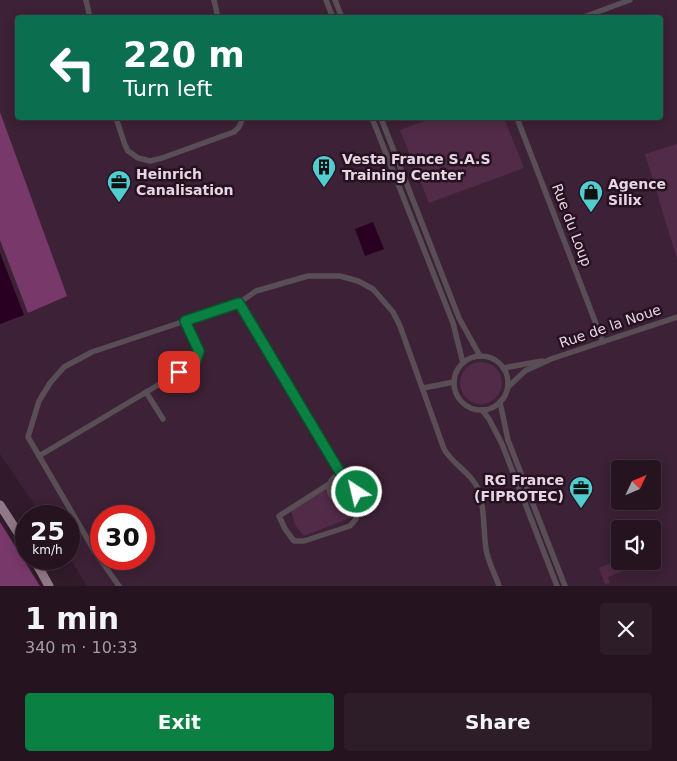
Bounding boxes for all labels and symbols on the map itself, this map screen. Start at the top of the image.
place label: Vesta France S.A.S Training Center [342,151,490,183]
building icon: Vesta France S.A.S Training Center [311,154,337,188]
place label: Heinrich Canalisation [136,166,234,198]
office icon: Heinrich Canalisation [106,169,132,203]
place label: Agence Silix [608,176,666,208]
shop icon: Agence Silix [578,179,604,213]
street label: Rue du Loup [549,181,595,269]
street label: Rue de la Noue [557,301,663,351]
pin [158,351,200,393]
north arrow [611,460,661,510]
position arrow [330,465,382,517]
place label: RG France (FIPROTEC) [474,472,564,504]
office icon: RG France (FIPROTEC) [568,475,594,509]
speed limit sign: 30 [90,505,155,570]

